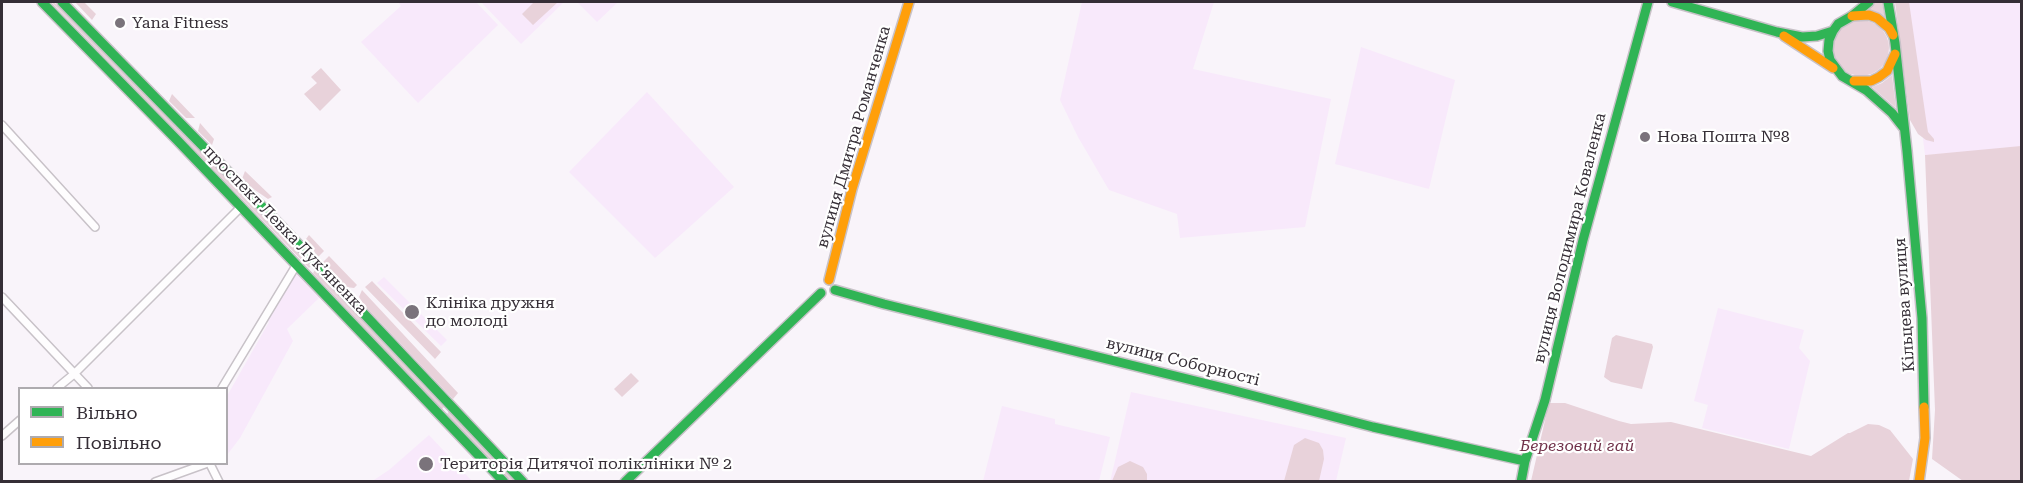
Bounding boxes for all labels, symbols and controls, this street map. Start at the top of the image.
place label: Yana Fitness [132,13,228,33]
marker: Yana Fitness [113,16,127,30]
street label: вулиця Дмитра Романченка [813,24,895,250]
street label: вулиця Володимира Коваленка [1530,111,1610,365]
place label: Нова Пошта №8 [1657,127,1790,147]
marker: Нова Пошта №8 [1638,130,1652,144]
street label: проспект Левка Лукʼяненка [199,142,371,318]
street label: Кільцева вулиця [1891,237,1919,373]
place label: Клініка дружня до молоді [426,293,555,331]
marker: Клініка дружня до молоді [403,303,421,321]
street label: вулиця Соборності [1104,334,1262,390]
legend [18,387,228,465]
text: Вільно [76,402,138,423]
text: Повільно [76,432,162,453]
park label: Березовий гай [1520,436,1634,456]
place label: Територія Дитячої поліклініки № 2 [440,454,732,474]
marker: Територія Дитячої поліклініки № 2 [417,455,435,473]

